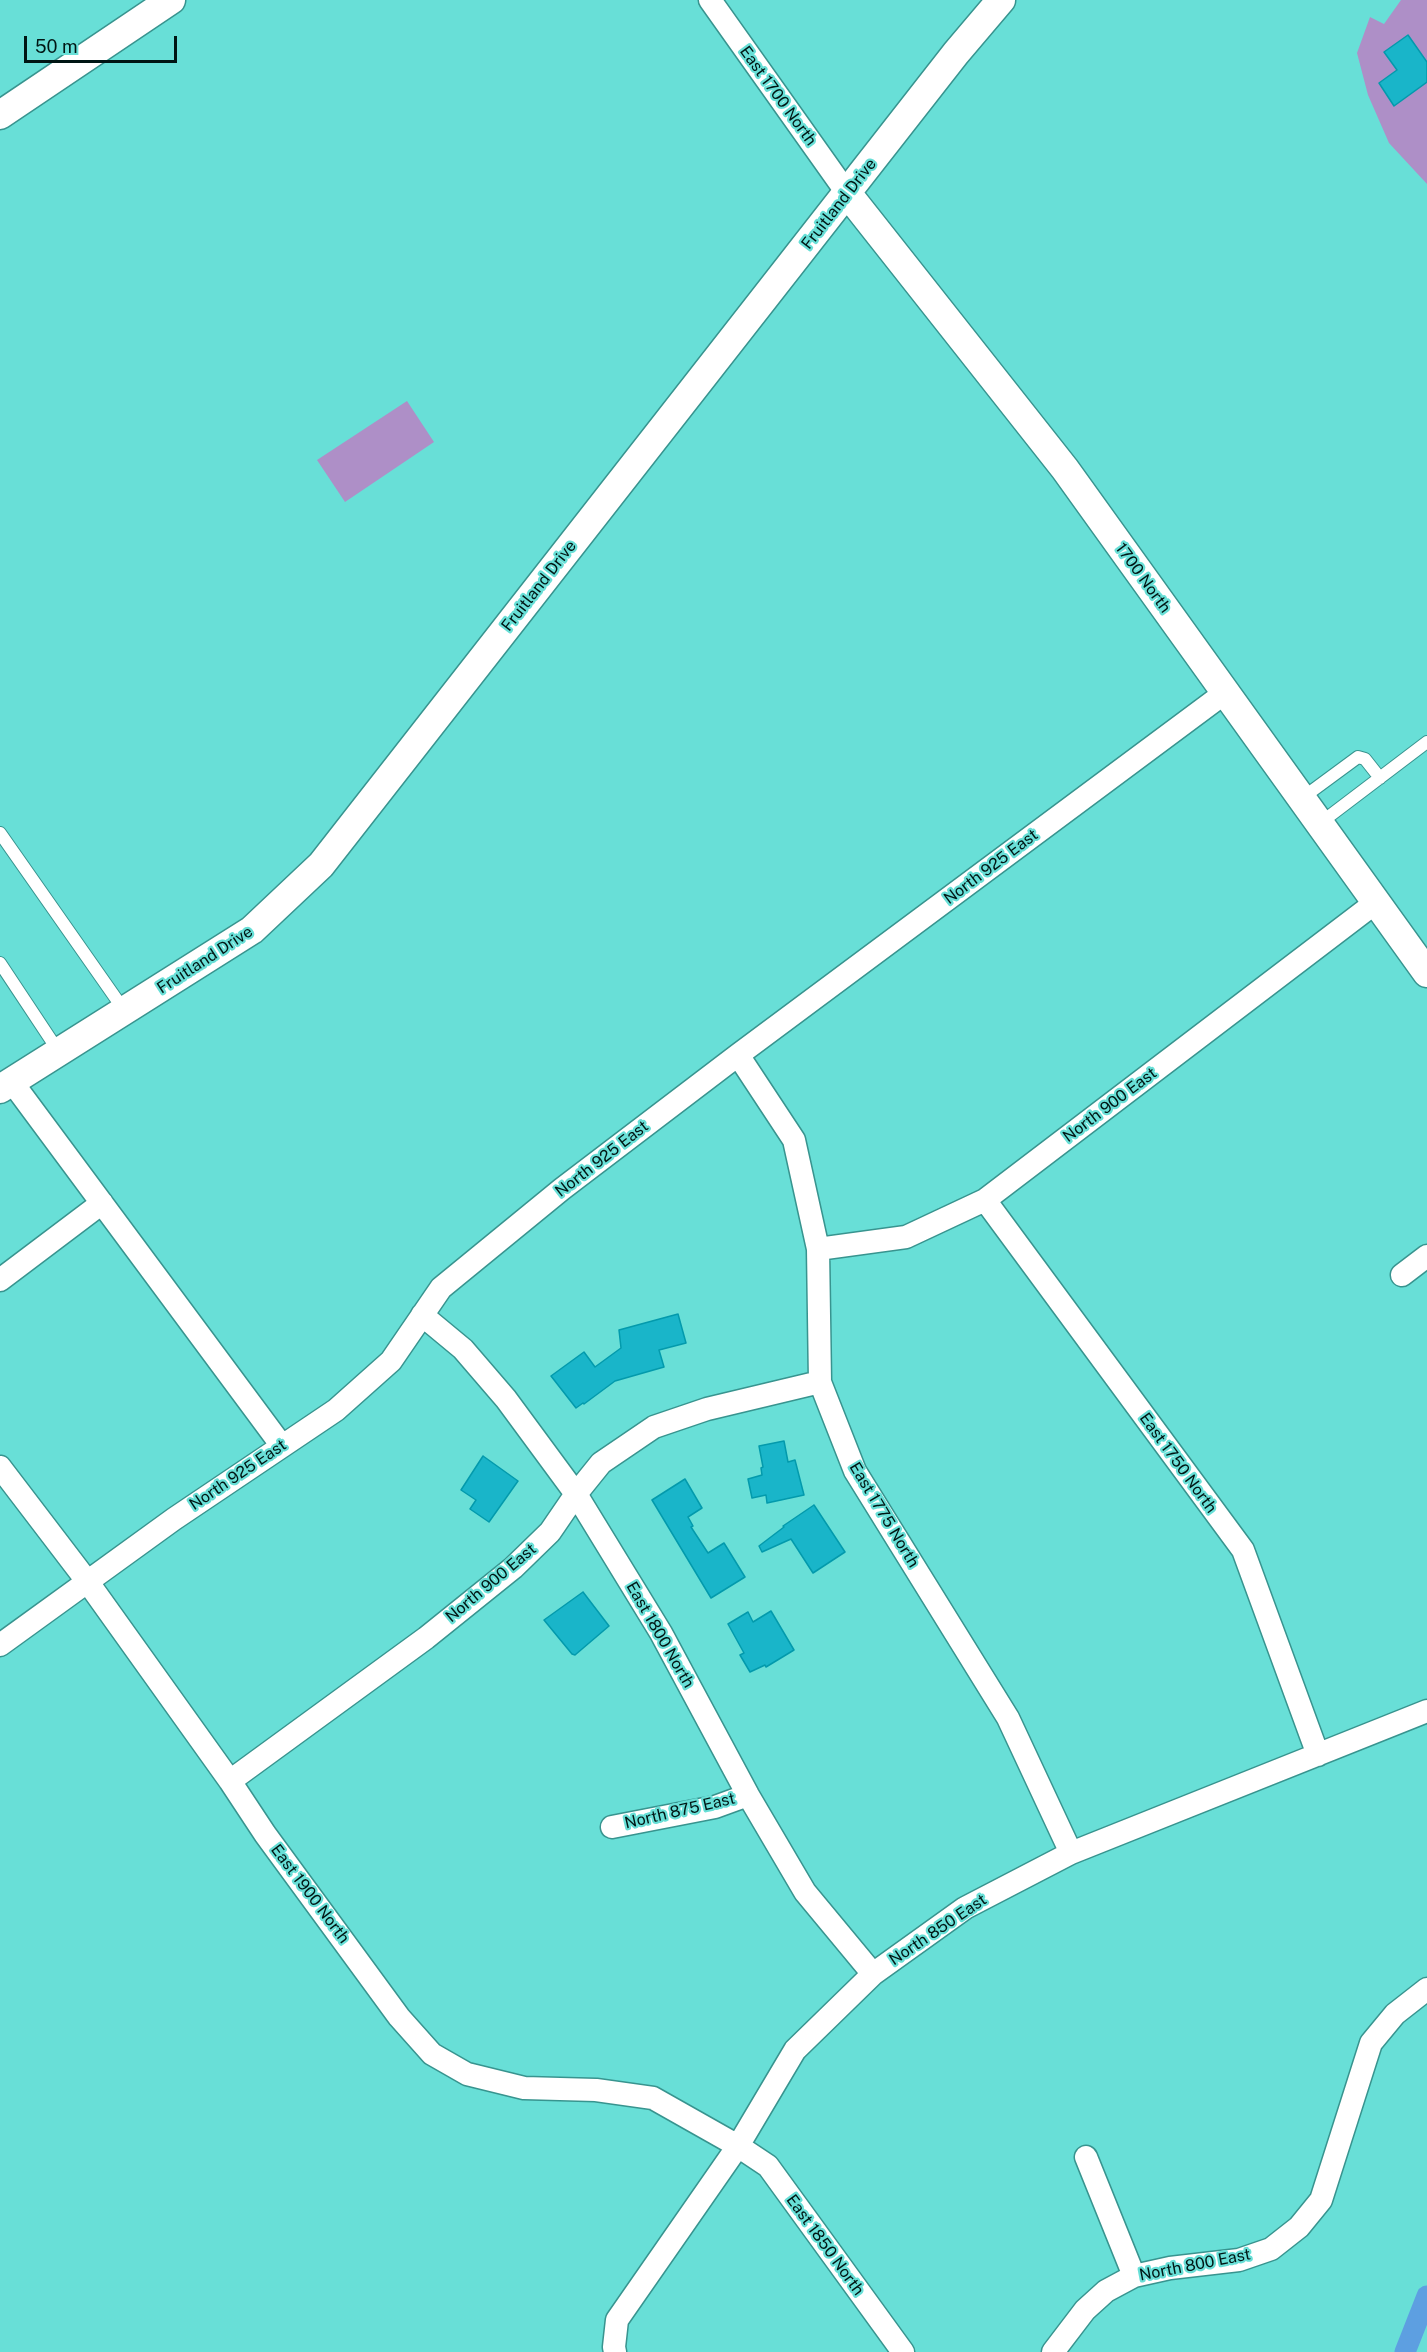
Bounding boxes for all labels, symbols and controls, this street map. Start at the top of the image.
scale bar [27,24,180,62]
text: 50 m [35,36,78,57]
street label: East 1700 North [735,43,821,149]
street label: Fruitland Drive [798,155,880,253]
street label: Fruitland Drive [498,537,580,635]
street label: 1700 North [1111,539,1175,617]
street label: North 925 East [940,825,1042,909]
street label: Fruitland Drive [154,922,256,998]
street label: North 900 East [1059,1064,1161,1146]
street label: North 925 East [552,1117,652,1201]
street label: East 1750 North [1135,1409,1221,1517]
street label: North 925 East [186,1436,290,1514]
street label: East 1775 North [845,1459,923,1571]
street label: North 900 East [442,1540,540,1626]
street label: East 1800 North [622,1579,698,1691]
street label: North 875 East [623,1789,737,1833]
street label: East 1900 North [267,1841,353,1947]
street label: North 850 East [886,1890,990,1970]
street label: East 1850 North [782,2191,868,2299]
street label: North 800 East [1138,2245,1252,2285]

